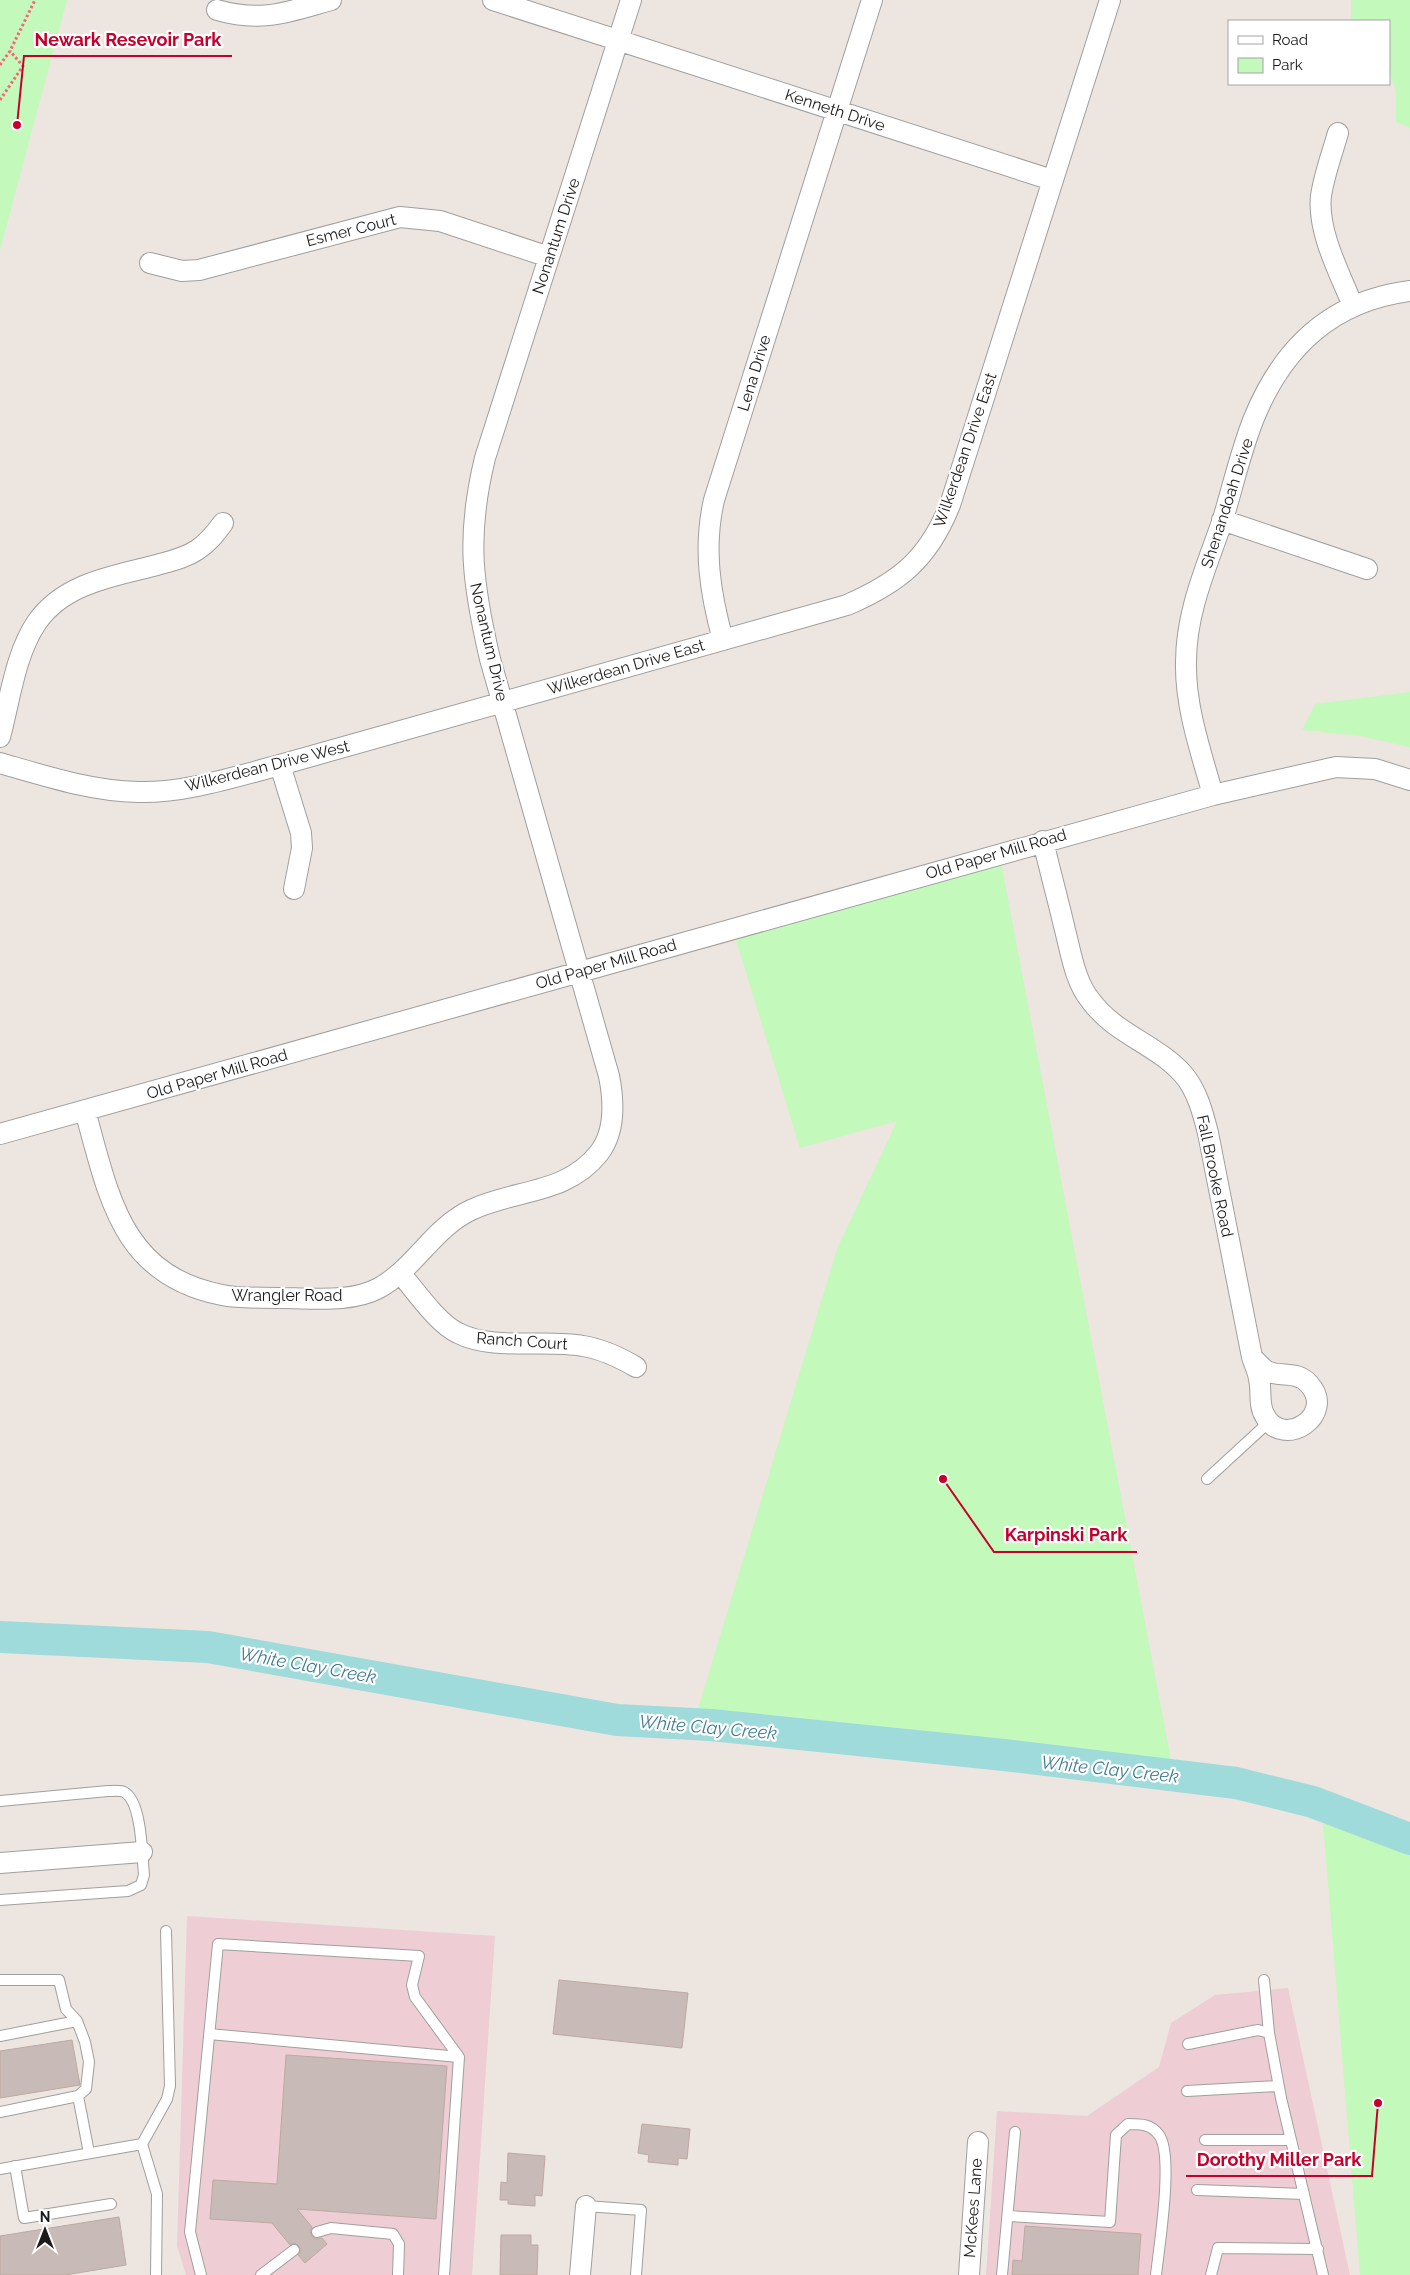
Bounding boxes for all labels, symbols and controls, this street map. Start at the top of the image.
legend [1228,20,1390,85]
callout: Newark Resevoir Park [24,23,232,56]
text: Newark Resevoir Park [35,29,222,50]
text: Road [1272,31,1308,49]
text: Park [1272,56,1303,74]
street label: Kenneth Drive [783,85,887,135]
street label: Nonantum Drive [528,176,584,296]
street label: Esmer Court [304,210,398,250]
street label: Lena Drive [733,333,775,413]
street label: Wilkerdean Drive East [930,369,1001,530]
street label: Shenandoah Drive [1197,436,1257,570]
street label: Nonantum Drive [466,581,512,703]
street label: Wilkerdean Drive East [545,635,707,699]
street label: Wilkerdean Drive West [183,736,352,796]
street label: Old Paper Mill Road [923,825,1069,883]
street label: Old Paper Mill Road [533,935,679,993]
street label: Old Paper Mill Road [144,1045,290,1103]
street label: Fall Brooke Road [1193,1113,1237,1239]
street label: Wrangler Road [231,1286,343,1305]
street label: Ranch Court [476,1328,569,1354]
callout: Karpinski Park [994,1519,1137,1552]
text: Karpinski Park [1005,1524,1128,1545]
water label: White Clay Creek [238,1643,378,1687]
water label: White Clay Creek [638,1711,778,1744]
water label: White Clay Creek [1040,1751,1180,1787]
callout: Dorothy Miller Park [1186,2143,1372,2176]
text: Dorothy Miller Park [1197,2149,1362,2170]
street label: McKees Lane [960,2158,986,2258]
north arrow [20,2205,70,2255]
text: N [40,2209,50,2225]

